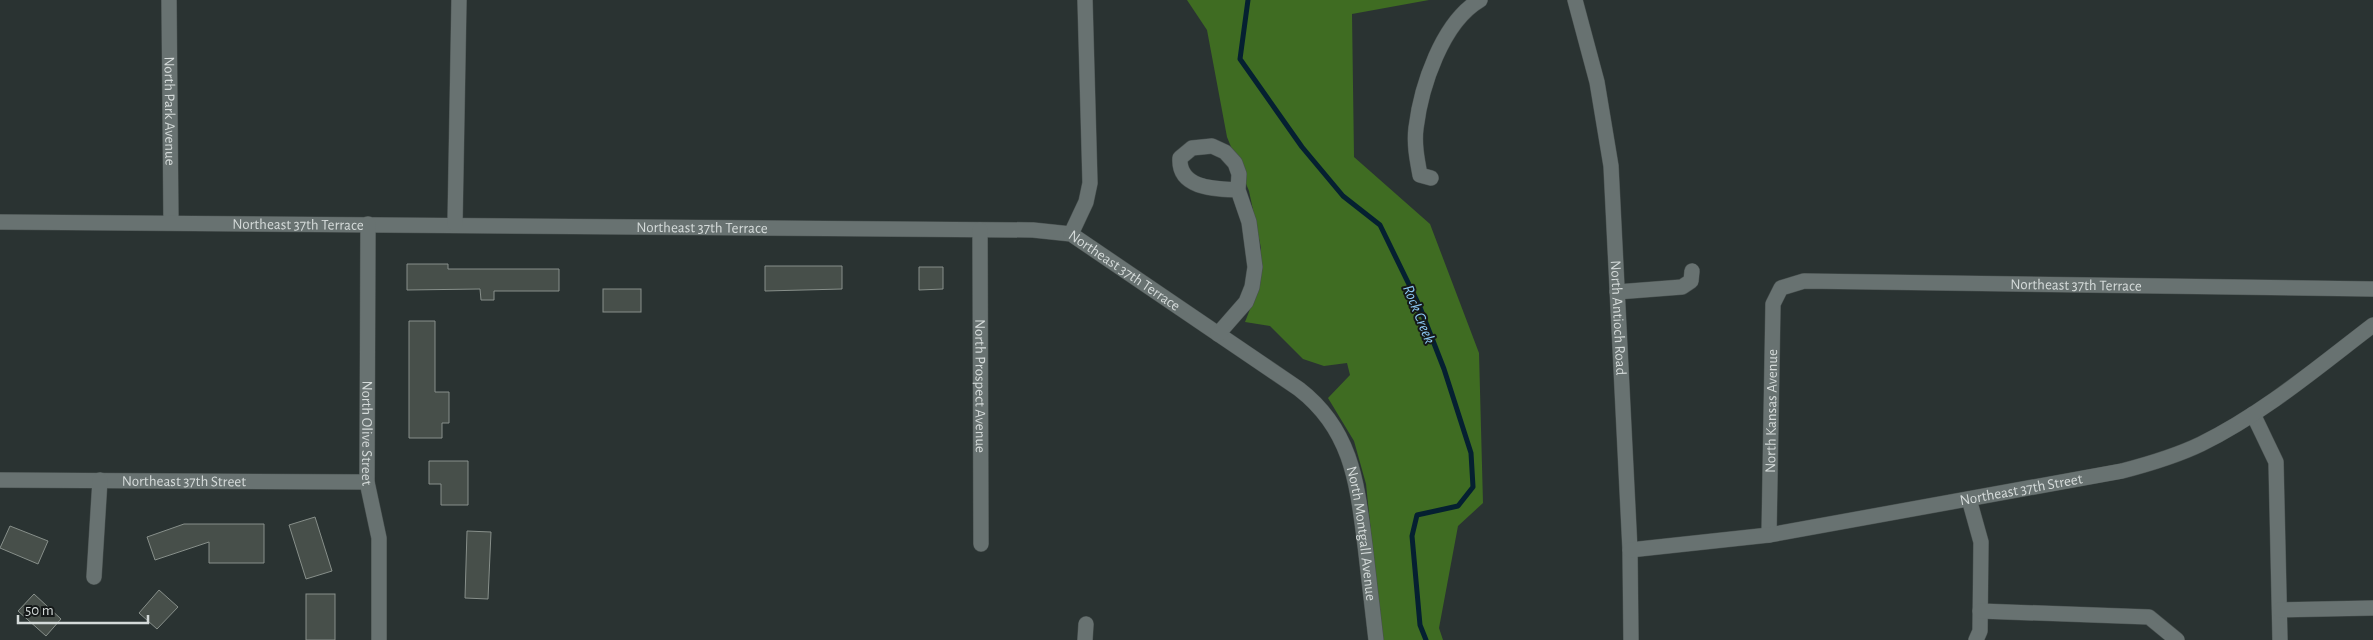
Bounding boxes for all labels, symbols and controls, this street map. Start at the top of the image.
street label: North Park Avenue [162,56,177,166]
street label: Northeast 37th Terrace [232,217,364,233]
street label: Northeast 37th Terrace [636,220,768,236]
street label: Northeast 37th Terrace [1066,228,1183,314]
street label: North Antioch Road [1608,260,1628,376]
street label: Northeast 37th Terrace [2010,277,2142,294]
water label: Rock Creek [1400,283,1438,346]
street label: North Prospect Avenue [972,319,988,453]
street label: North Kansas Avenue [1763,349,1780,473]
street label: North Olive Street [359,381,375,487]
street label: North Montgall Avenue [1344,465,1378,602]
street label: Northeast 37th Street [1959,471,2084,508]
street label: Northeast 37th Street [122,474,246,489]
scale bar [18,592,148,624]
text: 50 m [25,603,54,618]

